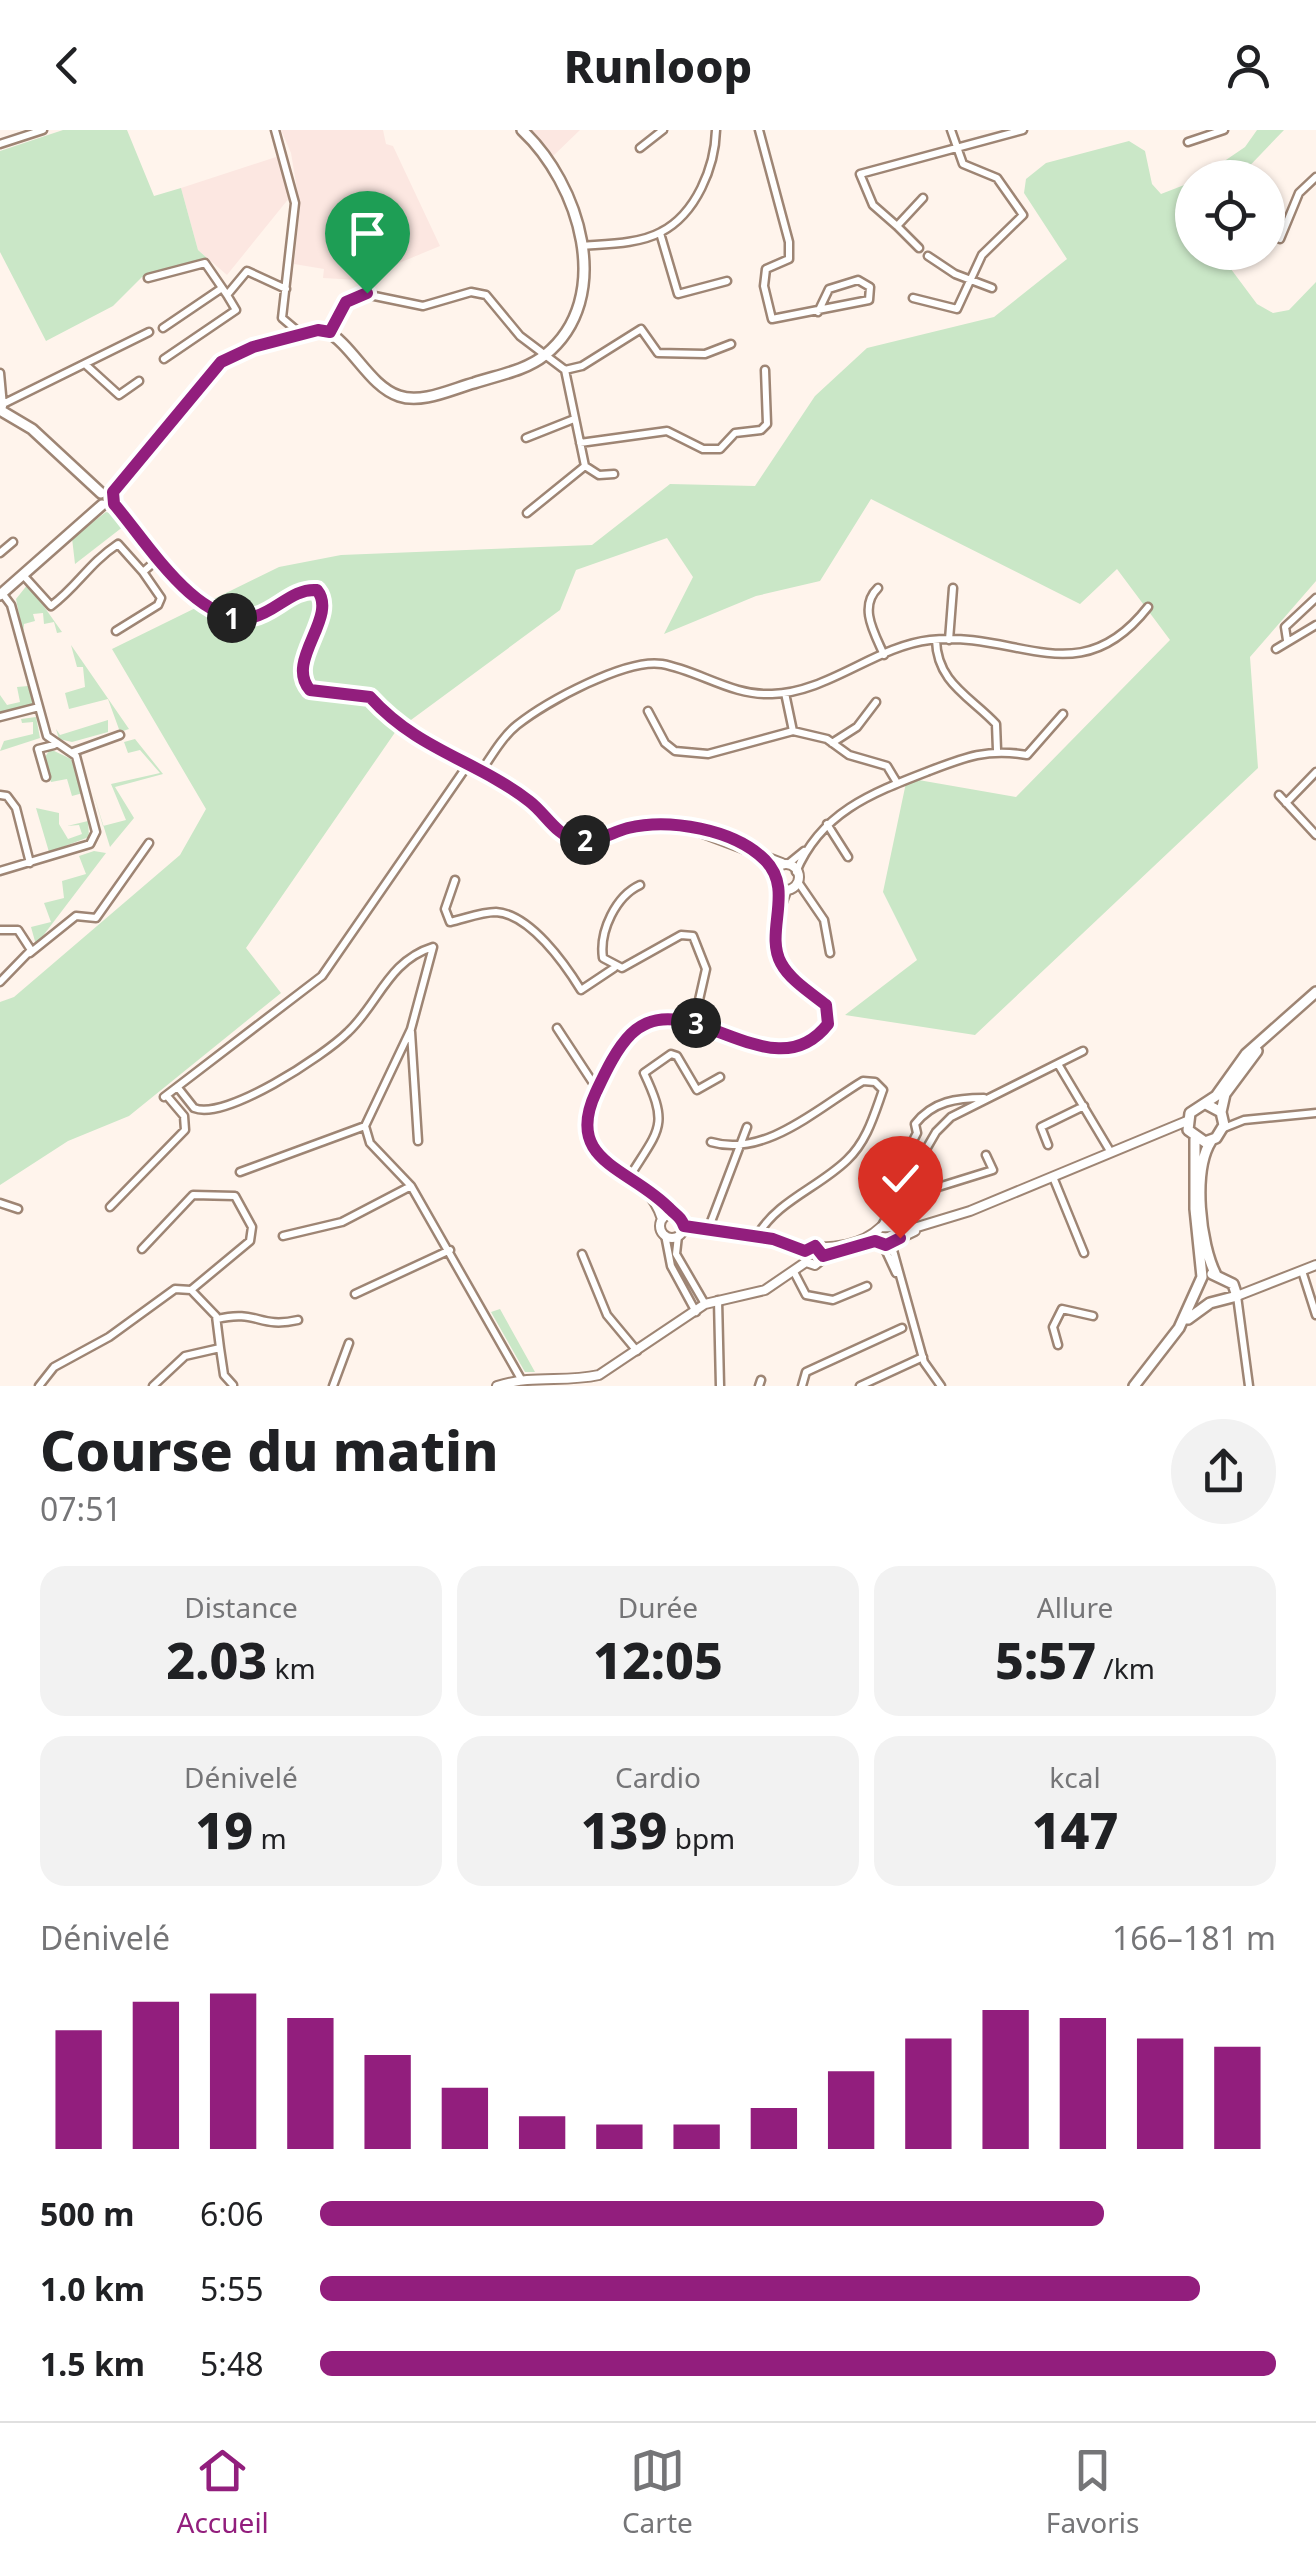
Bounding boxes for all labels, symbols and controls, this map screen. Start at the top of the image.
text: Runloop [564,35,752,96]
icon: back [40,38,95,93]
icon: person [1221,38,1276,93]
map controls [1175,160,1285,270]
button: locate [1175,160,1285,270]
pin [325,191,410,294]
icon: arrive [340,206,395,261]
pin: 1 [207,593,257,643]
text: 1 [224,599,240,637]
pin: 2 [560,815,610,865]
text: 2 [577,821,593,859]
pin: 3 [671,998,721,1048]
text: 3 [688,1004,704,1042]
pin [858,1136,943,1239]
icon: check [873,1151,928,1206]
text: Course du matin [40,1412,498,1487]
button: share [1171,1419,1276,1524]
text: 07:51 [40,1487,122,1530]
text: Distance [184,1588,298,1626]
text: Durée [618,1588,698,1626]
text: Allure [1037,1588,1113,1626]
text: 2.03 [166,1626,267,1694]
text: 12:05 [593,1626,723,1694]
text: 5:57 [995,1626,1096,1694]
text: km [267,1649,316,1687]
text: /km [1096,1649,1155,1687]
text: Dénivelé [184,1758,298,1796]
text: Cardio [615,1758,701,1796]
text: kcal [1049,1758,1101,1796]
text: 19 [195,1796,253,1864]
text: 139 [581,1796,667,1864]
text: 147 [1032,1796,1118,1864]
text: m [253,1819,287,1857]
text: bpm [667,1819,735,1857]
text: Dénivelé [40,1916,170,1959]
text: 166–181 m [1112,1916,1276,1959]
text: 500 m [40,2192,134,2235]
text: 6:06 [200,2192,264,2235]
text: 1.0 km [40,2267,145,2310]
text: 5:55 [200,2267,264,2310]
text: 1.5 km [40,2342,145,2385]
text: 5:48 [200,2342,264,2385]
tab: Accueil [177,2443,269,2541]
tab: Carte [622,2443,693,2541]
tab: Favoris [1046,2443,1139,2541]

